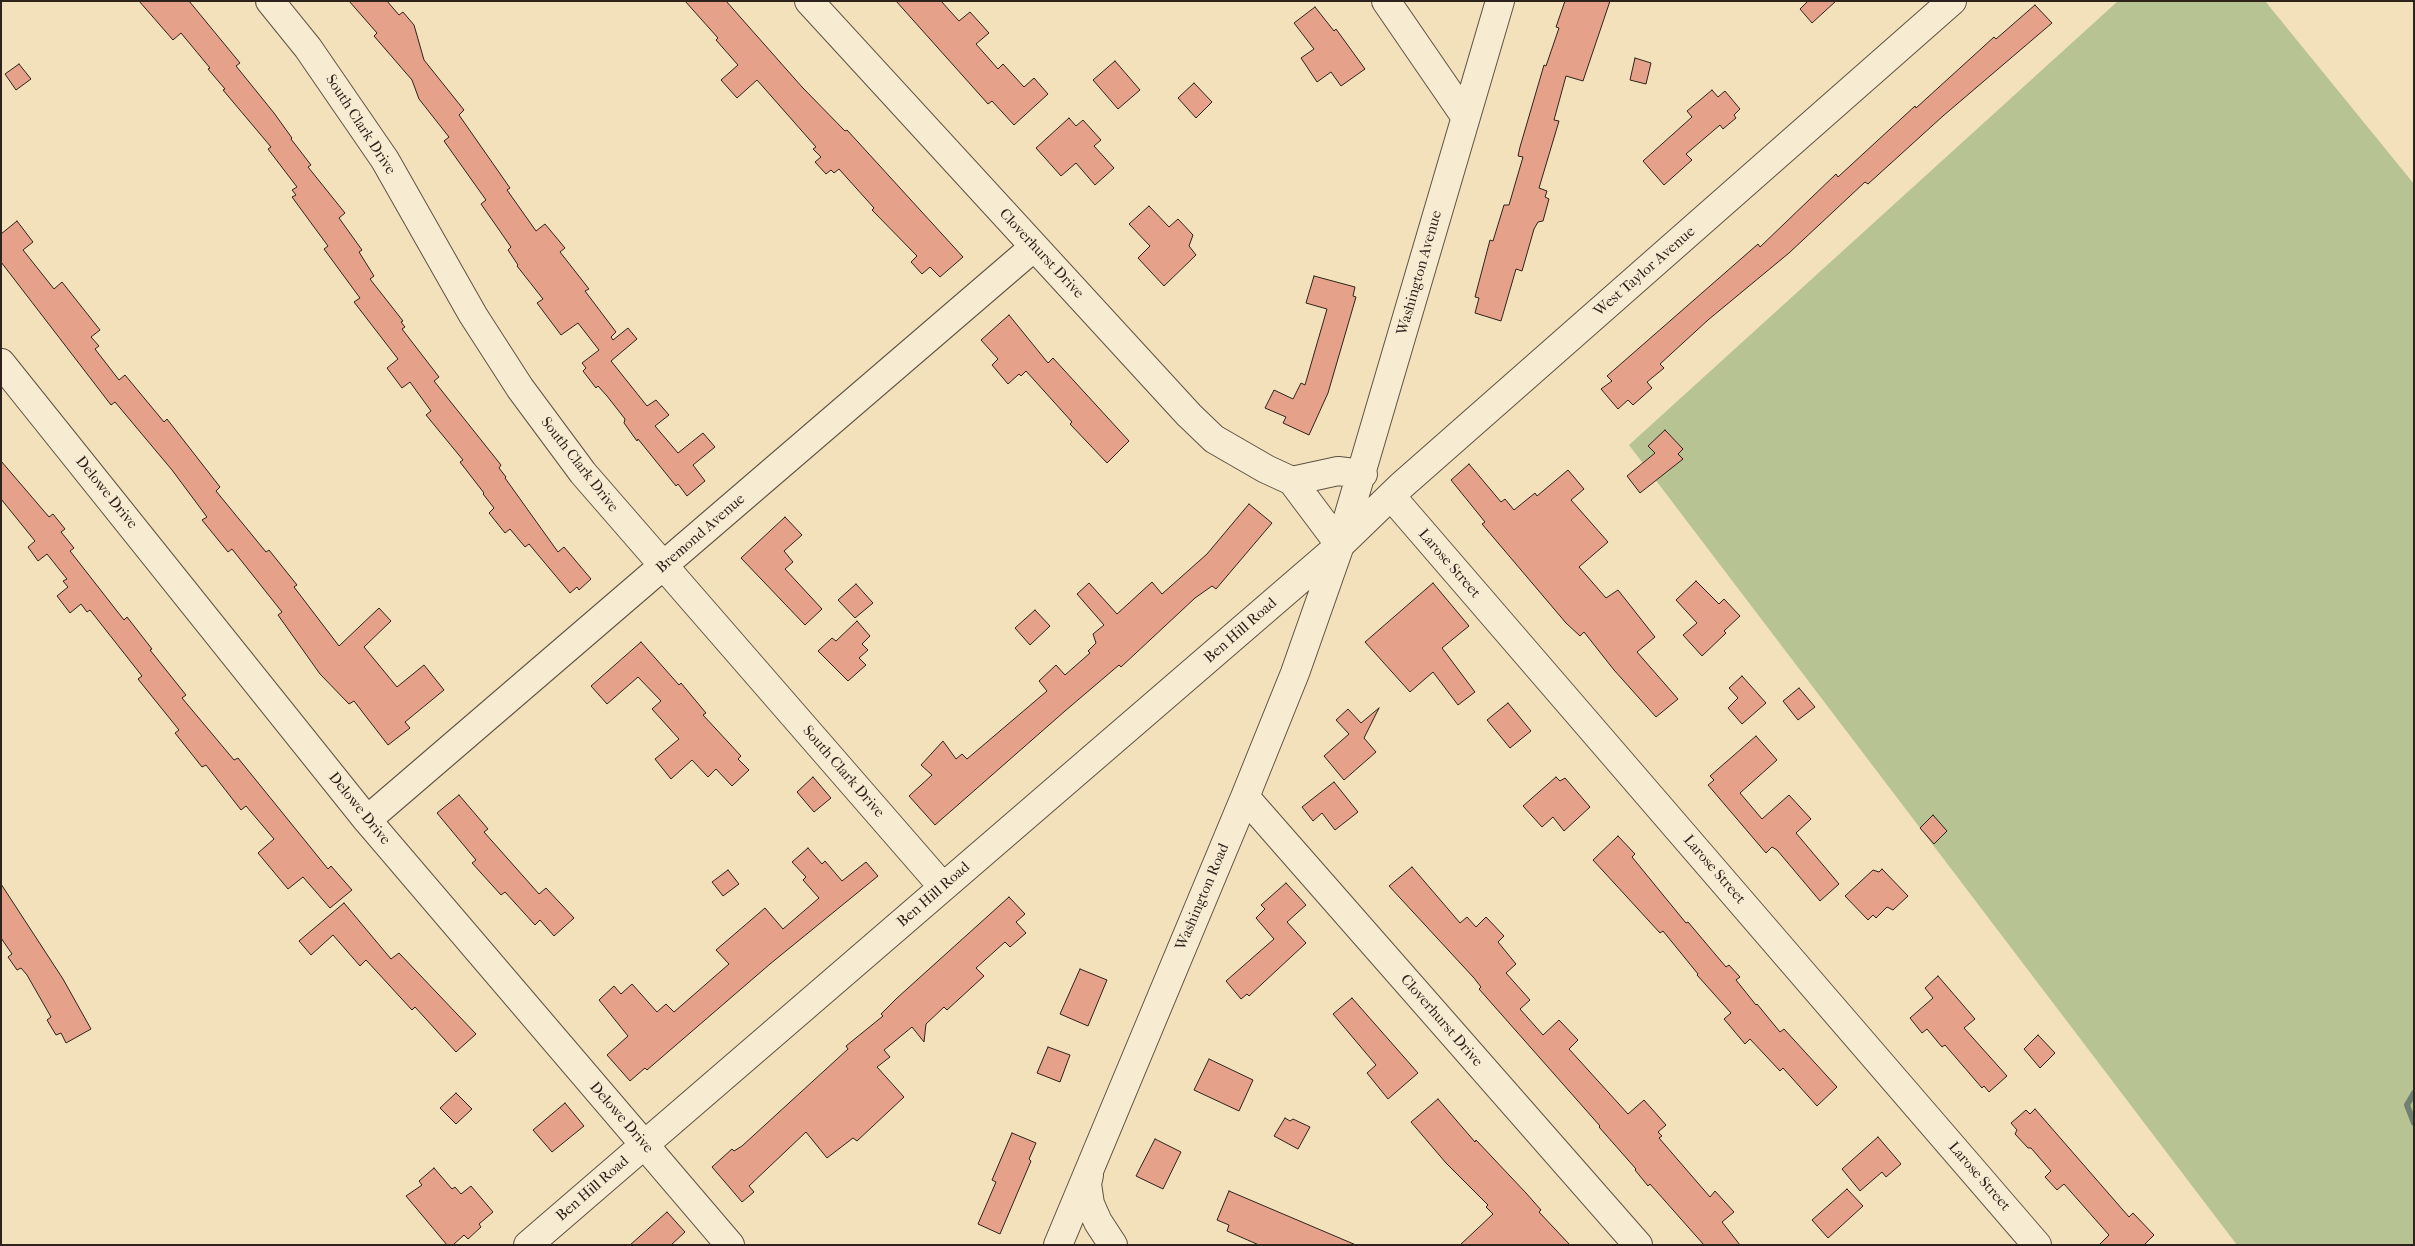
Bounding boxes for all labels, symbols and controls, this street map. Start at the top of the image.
street label: South Clark Drive [321,72,399,178]
street label: Cloverhurst Drive [995,205,1087,303]
street label: Washington Avenue [1394,208,1446,338]
street label: West Taylor Avenue [1591,223,1699,321]
street label: South Clark Drive [536,414,622,516]
street label: Delowe Drive [71,453,141,533]
street label: Bremond Avenue [653,491,749,577]
street label: Larose Street [1414,526,1484,602]
street label: Ben Hill Road [1201,595,1281,667]
street label: South Clark Drive [798,722,888,822]
street label: Delowe Drive [324,769,394,849]
street label: Larose Street [1679,832,1749,908]
street label: Washington Road [1172,841,1234,953]
street label: Ben Hill Road [894,859,974,931]
street label: Cloverhurst Drive [1396,971,1486,1071]
street label: Delowe Drive [585,1079,657,1157]
street label: Larose Street [1944,1139,2014,1215]
street label: Ben Hill Road [553,1153,633,1225]

